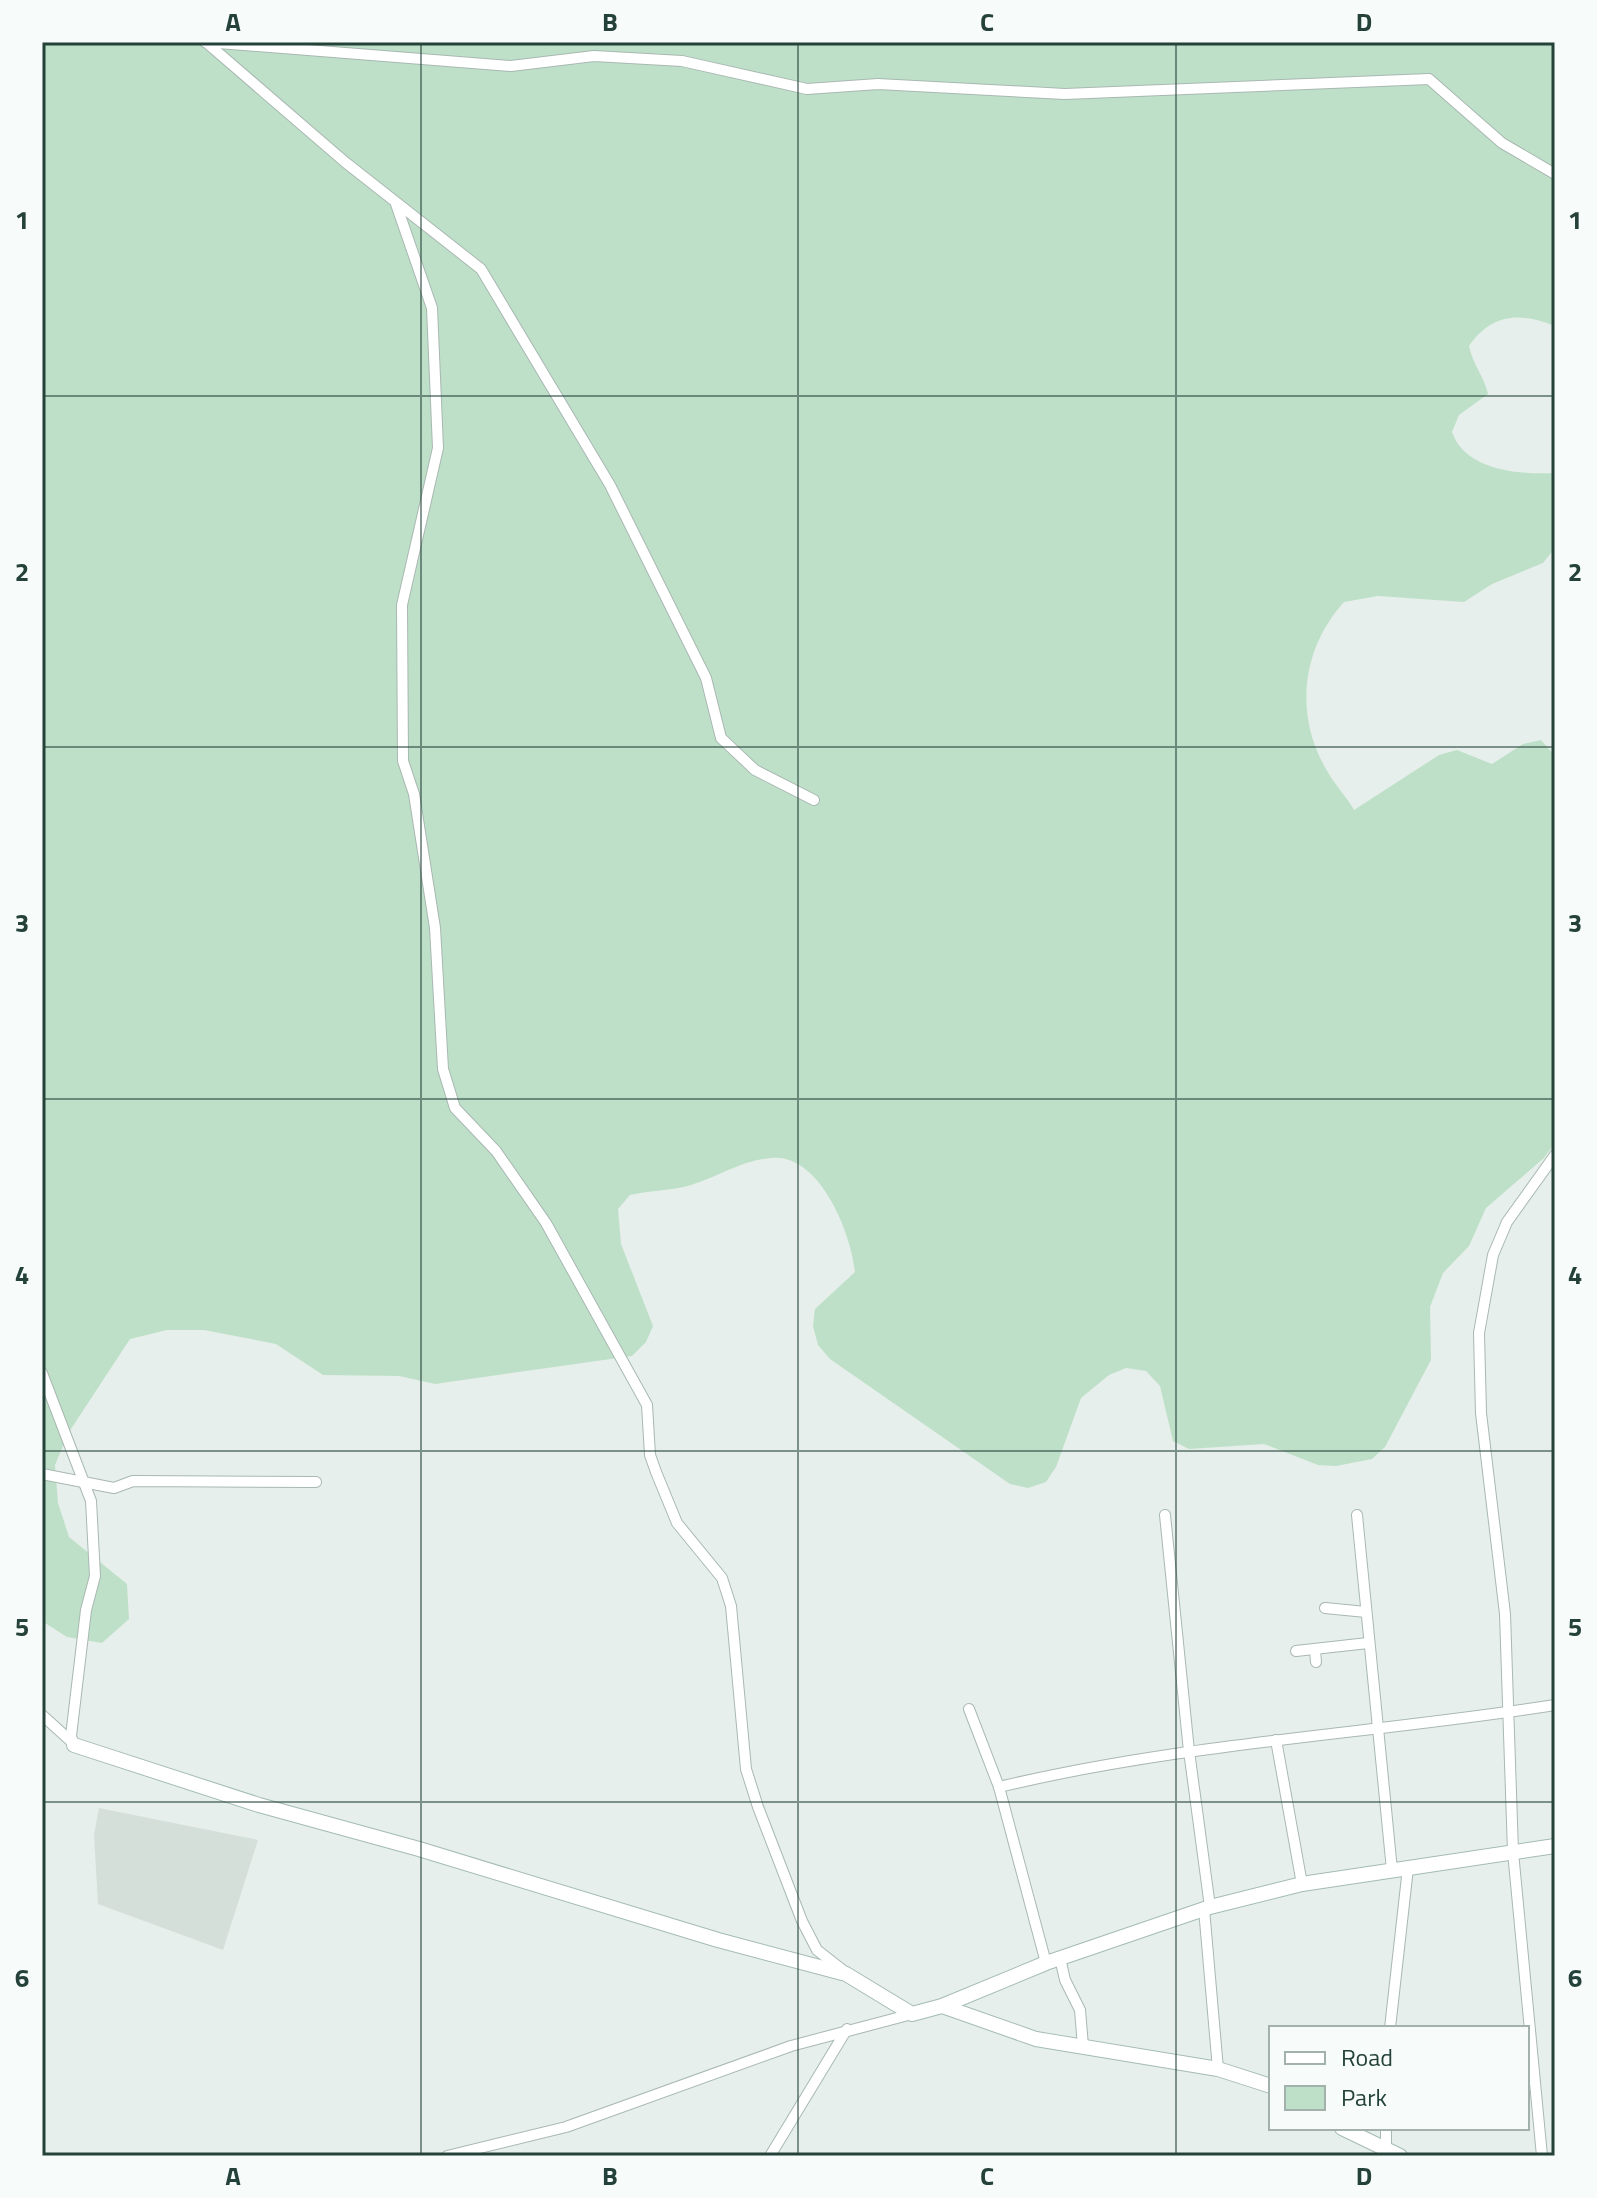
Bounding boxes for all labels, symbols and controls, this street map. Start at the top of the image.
text: A [225,2,241,41]
text: B [602,2,618,41]
text: C [980,2,994,41]
text: D [1356,2,1372,41]
text: 1 [15,200,29,239]
text: 1 [1568,200,1582,239]
text: 2 [15,552,29,591]
text: 2 [1568,552,1582,591]
text: 3 [15,903,29,942]
text: 3 [1568,903,1582,942]
text: 4 [15,1255,29,1294]
text: 4 [1568,1255,1582,1294]
text: 5 [15,1607,29,1646]
text: 5 [1568,1607,1582,1646]
text: 6 [15,1958,29,1997]
text: 6 [1568,1958,1582,1997]
legend [1269,2026,1529,2130]
text: Road [1341,2039,1393,2075]
text: Park [1341,2079,1387,2115]
text: A [225,2156,241,2195]
text: B [602,2156,618,2195]
text: C [980,2156,994,2195]
text: D [1356,2156,1372,2195]

